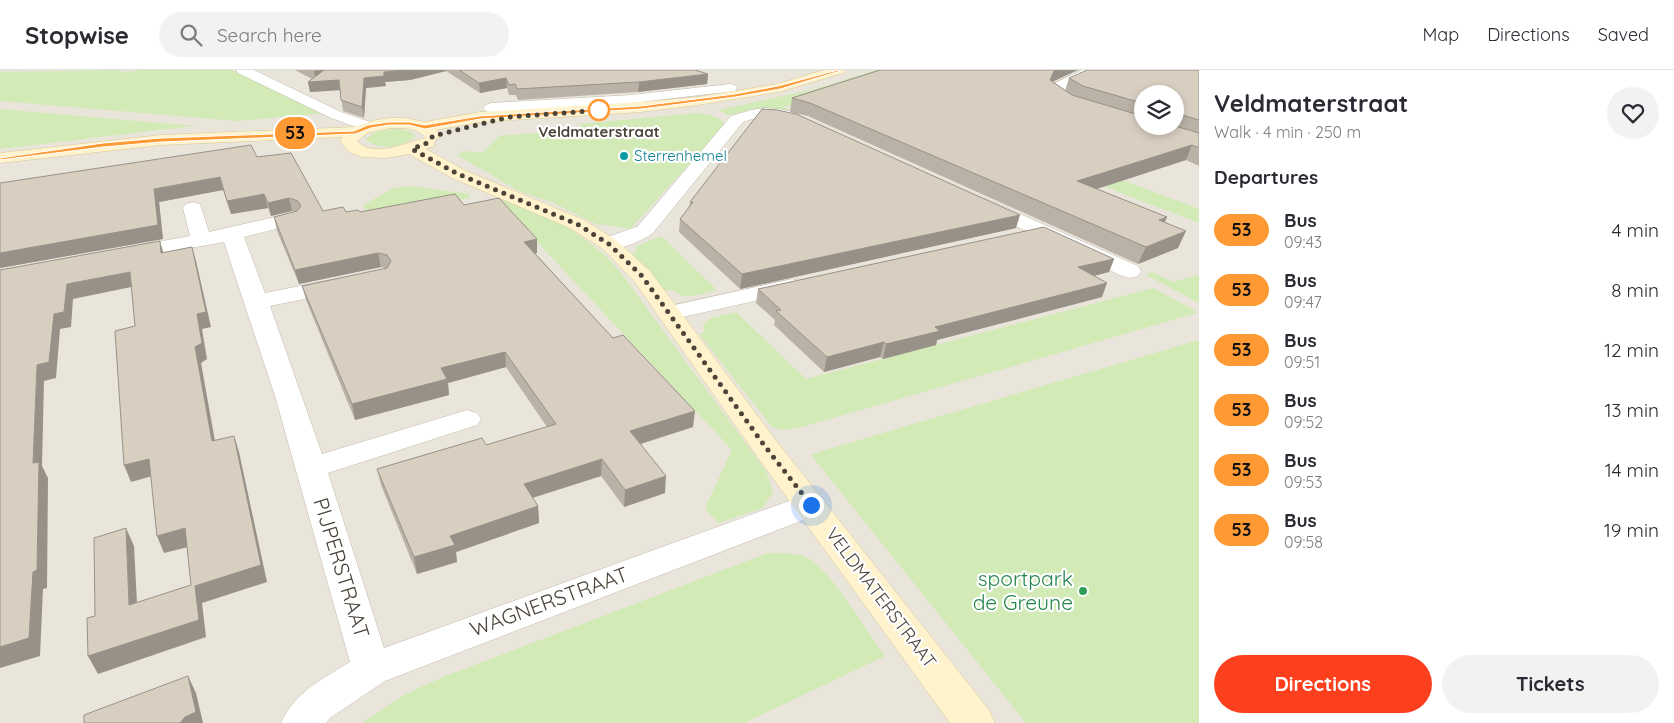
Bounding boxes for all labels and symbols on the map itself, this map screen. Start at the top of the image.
marker: Veldmaterstraat [588,99,610,121]
line badge: 53 [272,117,318,149]
place label: Veldmaterstraat [538,122,660,141]
place label: Sterrenhemel [634,146,727,165]
marker: Sterrenhemel [618,150,630,162]
your location [799,493,824,518]
street label: PIJPERSTRAAT [308,494,376,641]
street label: VELDMATERSTRAAT [821,523,942,673]
street label: WAGNERSTRAAT [466,560,631,642]
place label: sportpark de Greune [973,565,1073,615]
marker: sportpark de Greune [1077,585,1089,597]

